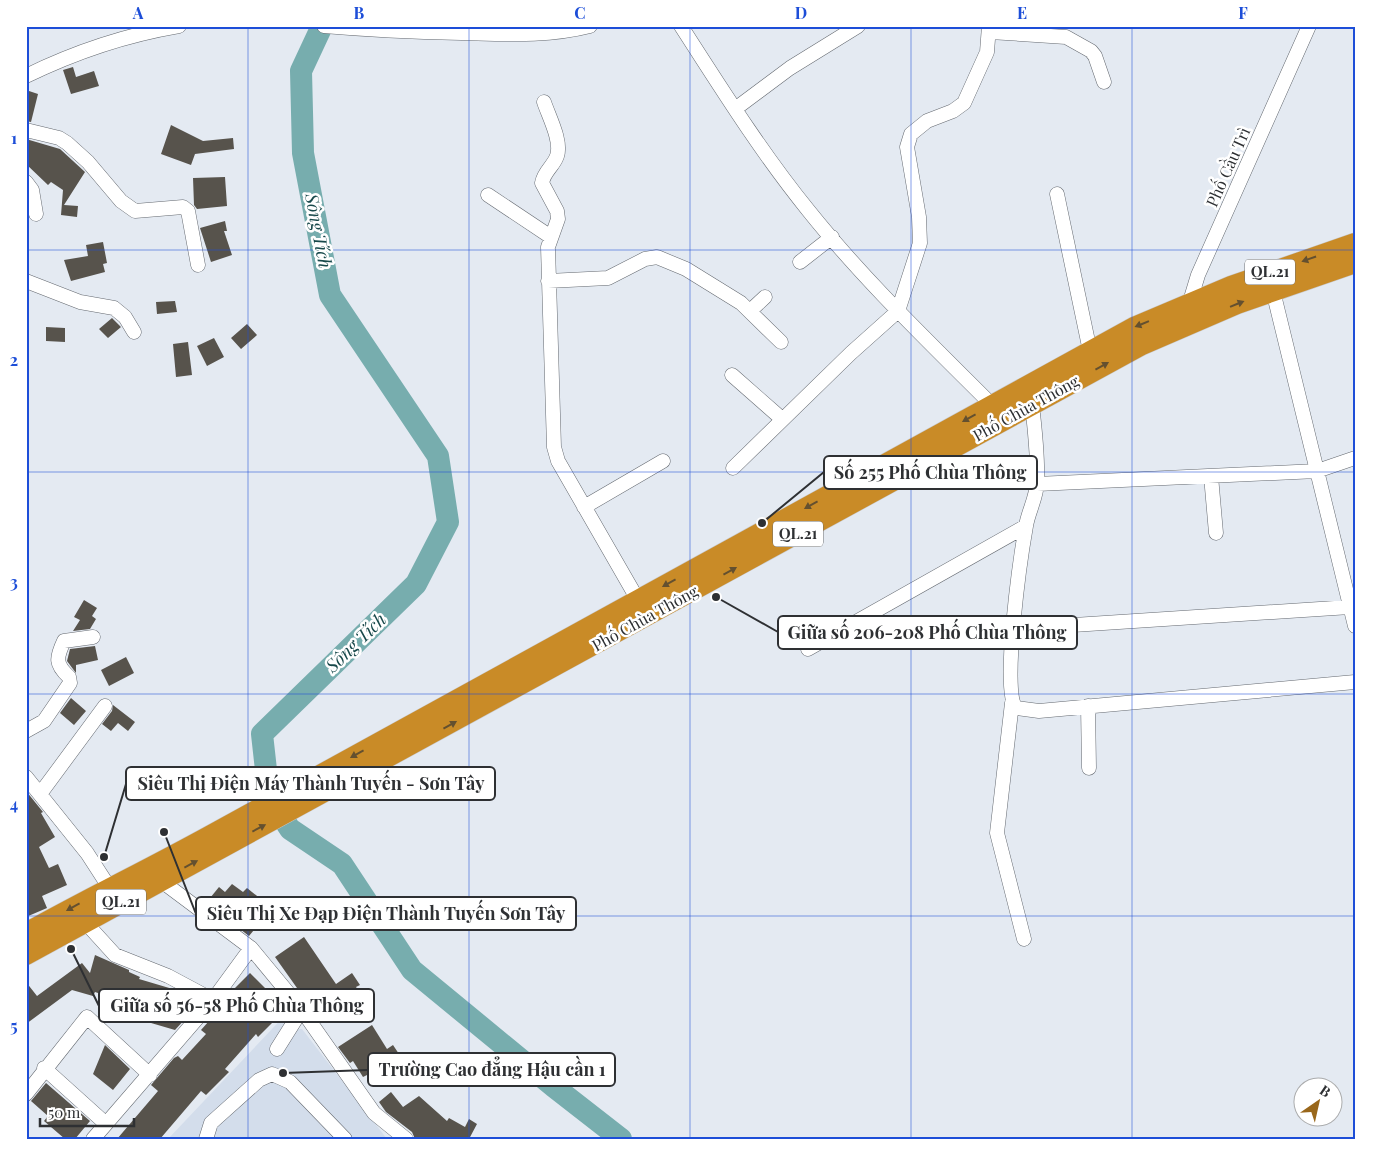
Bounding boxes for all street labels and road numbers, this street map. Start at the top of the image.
street label: Phố Cầu Trì [1199,123,1255,210]
road number: QL.21 [1245,260,1295,284]
street label: Phố Chùa Thông [968,368,1083,445]
road number: QL.21 [773,522,823,546]
street label: Phố Chùa Thông [587,578,702,655]
road number: QL.21 [96,890,146,914]

